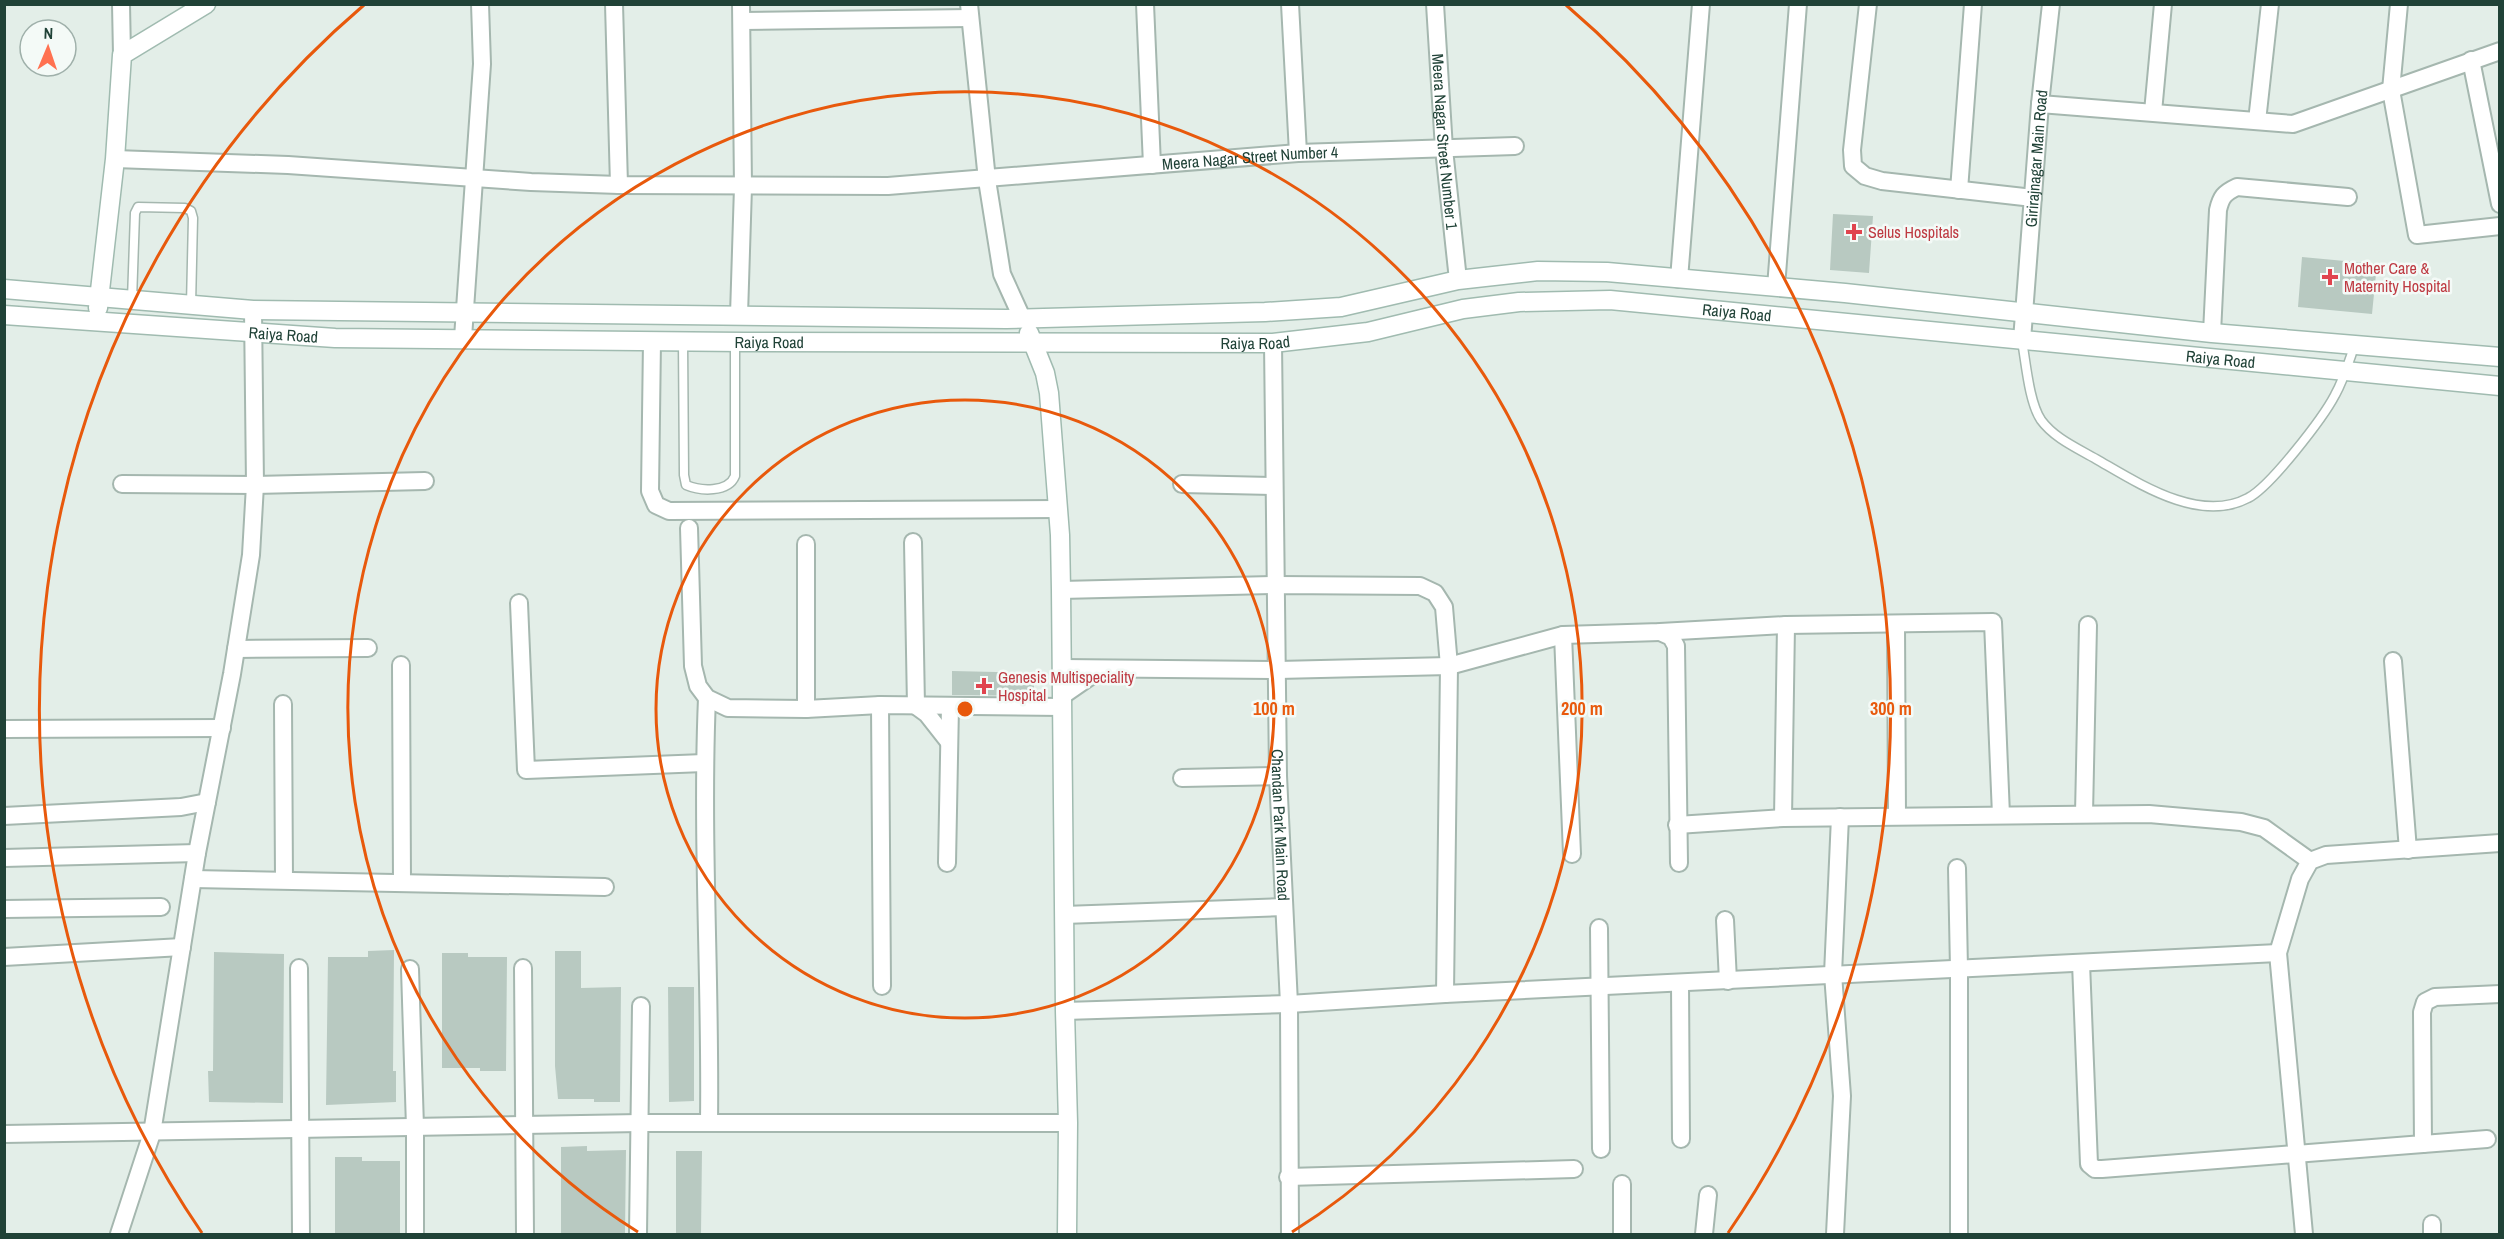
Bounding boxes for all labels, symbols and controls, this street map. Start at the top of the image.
north arrow [18,18,78,78]
text: N [43,22,54,44]
street label: Meera Nagar Street Number 1 [1427,53,1464,231]
street label: Girirajnagar Main Road [2020,89,2052,228]
street label: Meera Nagar Street Number 4 [1161,141,1339,175]
place label: Selus Hospitals [1868,221,1959,243]
marker: Selus Hospitals [1845,223,1863,241]
place label: Mother Care & Maternity Hospital [2344,257,2451,297]
marker: Mother Care & Maternity Hospital [2321,268,2339,286]
street label: Raiya Road [1701,298,1772,327]
street label: Raiya Road [248,321,319,348]
street label: Raiya Road [1220,330,1291,354]
street label: Raiya Road [734,331,804,353]
street label: Raiya Road [2185,345,2256,373]
place label: Genesis Multispeciality Hospital [998,666,1135,706]
marker: Genesis Multispeciality Hospital [975,677,993,695]
text: 100 m [1253,696,1295,721]
text: 200 m [1561,696,1603,721]
text: 300 m [1870,696,1912,721]
centre of rings [955,699,975,719]
street label: Chandan Park Main Road [1267,749,1295,901]

